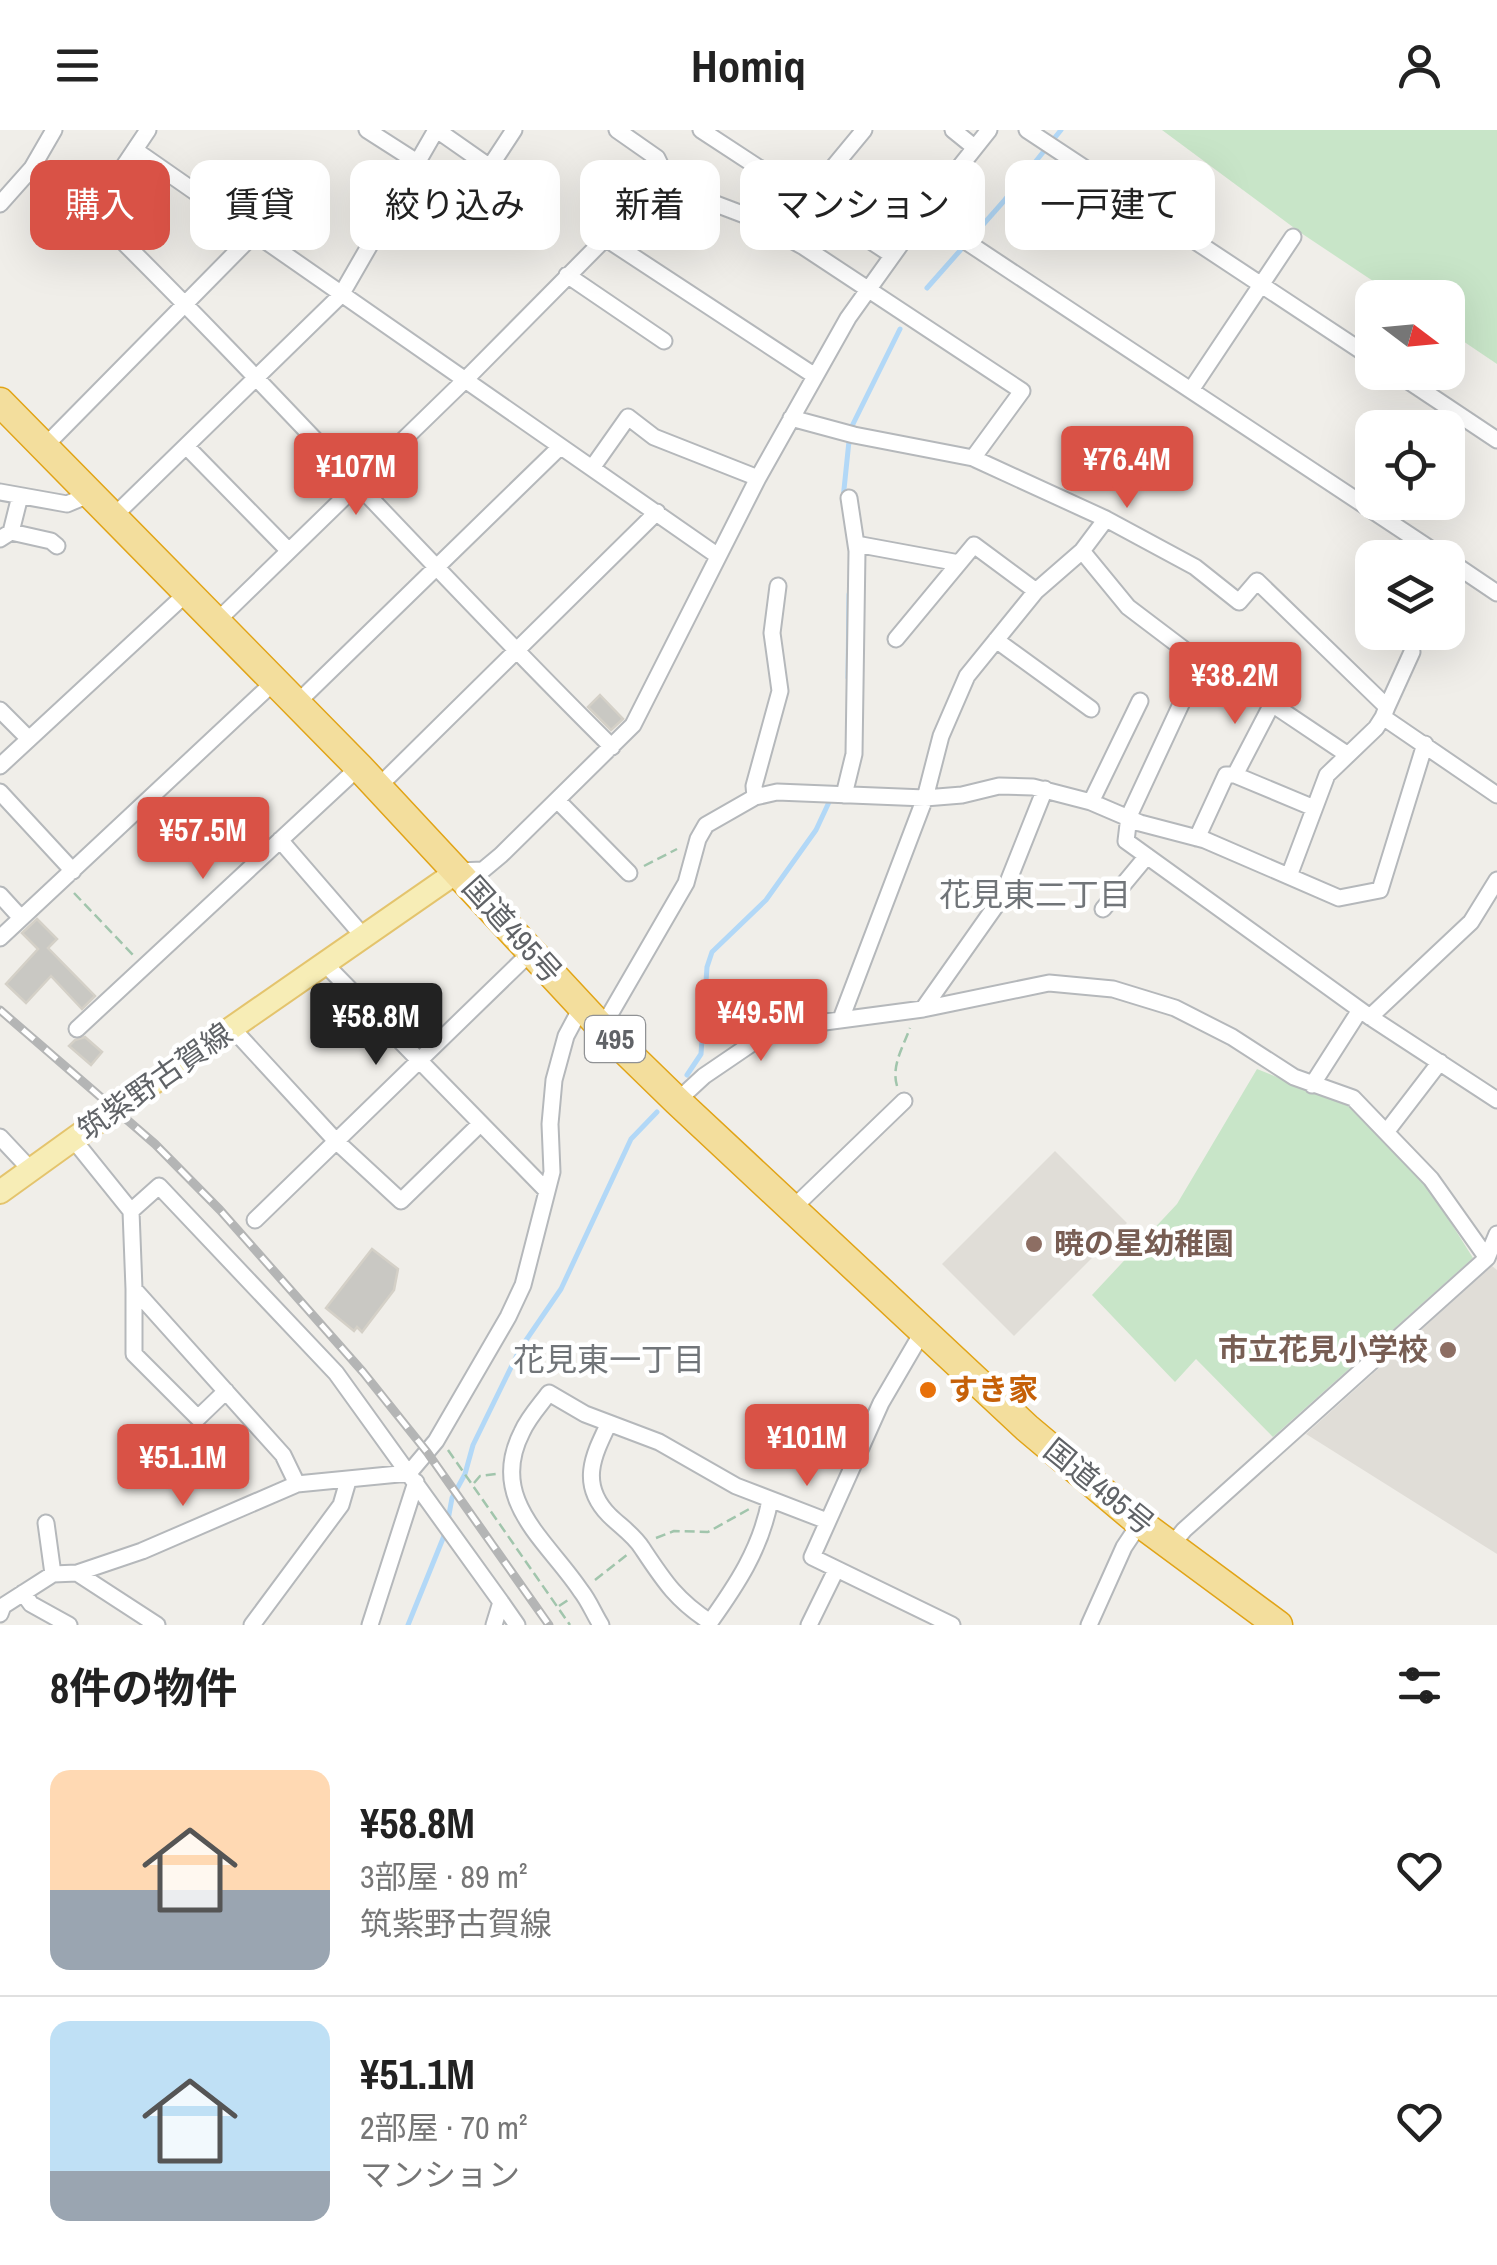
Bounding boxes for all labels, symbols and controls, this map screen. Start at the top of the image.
text: Homiq [691,35,806,96]
icon: menu [50,38,105,93]
icon: person [1392,38,1447,93]
chip: 購入 [30,160,170,250]
chip: 賃貸 [190,160,330,250]
chip: 絞り込み [350,160,560,250]
chip: 新着 [580,160,720,250]
chip: マンション [740,160,985,250]
chip: 一戸建て [1005,160,1215,250]
north arrow [1355,280,1465,390]
map controls [1355,280,1465,650]
button: locate [1355,410,1465,520]
pin: ¥76.4M [1046,426,1208,511]
pin: ¥107M [286,433,426,518]
text: ¥76.4M [1083,437,1171,480]
text: ¥107M [316,444,396,487]
button: layers [1355,540,1465,650]
pin: ¥38.2M [1154,642,1316,727]
text: ¥38.2M [1191,653,1279,696]
pin: ¥57.5M [122,797,284,882]
text: ¥57.5M [159,808,247,851]
street label: 国道495号 [454,867,571,991]
district label: 花見東二丁目 [939,873,1131,916]
pin: ¥49.5M [680,979,842,1064]
pin: ¥58.8M [295,983,457,1068]
text: ¥49.5M [717,990,805,1033]
text: ¥58.8M [332,994,420,1037]
street label: 筑紫野古賀線 [69,1013,240,1149]
road number: 495 [585,1016,645,1062]
place label: 暁の星幼稚園 [1054,1223,1234,1263]
marker: 暁の星幼稚園 [1023,1233,1045,1255]
place label: 市立花見小学校 [1218,1329,1428,1369]
district label: 花見東一丁目 [513,1338,705,1381]
marker: 市立花見小学校 [1437,1339,1459,1361]
place label: すき家 [948,1369,1038,1409]
marker: すき家 [917,1379,939,1401]
pin: ¥101M [737,1404,877,1489]
text: ¥101M [767,1415,847,1458]
pin: ¥51.1M [102,1424,264,1509]
street label: 国道495号 [1036,1429,1163,1543]
text: ¥51.1M [139,1435,227,1478]
icon: filters [1392,1658,1447,1713]
text: 8件の物件 [50,1660,237,1716]
text: ¥58.8M [360,1795,475,1851]
icon: home [130,1810,250,1930]
icon: heart [1392,1843,1447,1898]
text: 3部屋 · 89 m² [360,1855,528,1898]
text: 筑紫野古賀線 [360,1902,552,1945]
text: ¥51.1M [360,2046,475,2102]
icon: home [130,2061,250,2181]
icon: heart [1392,2094,1447,2149]
text: 2部屋 · 70 m² [360,2106,528,2149]
text: マンション [360,2153,520,2196]

